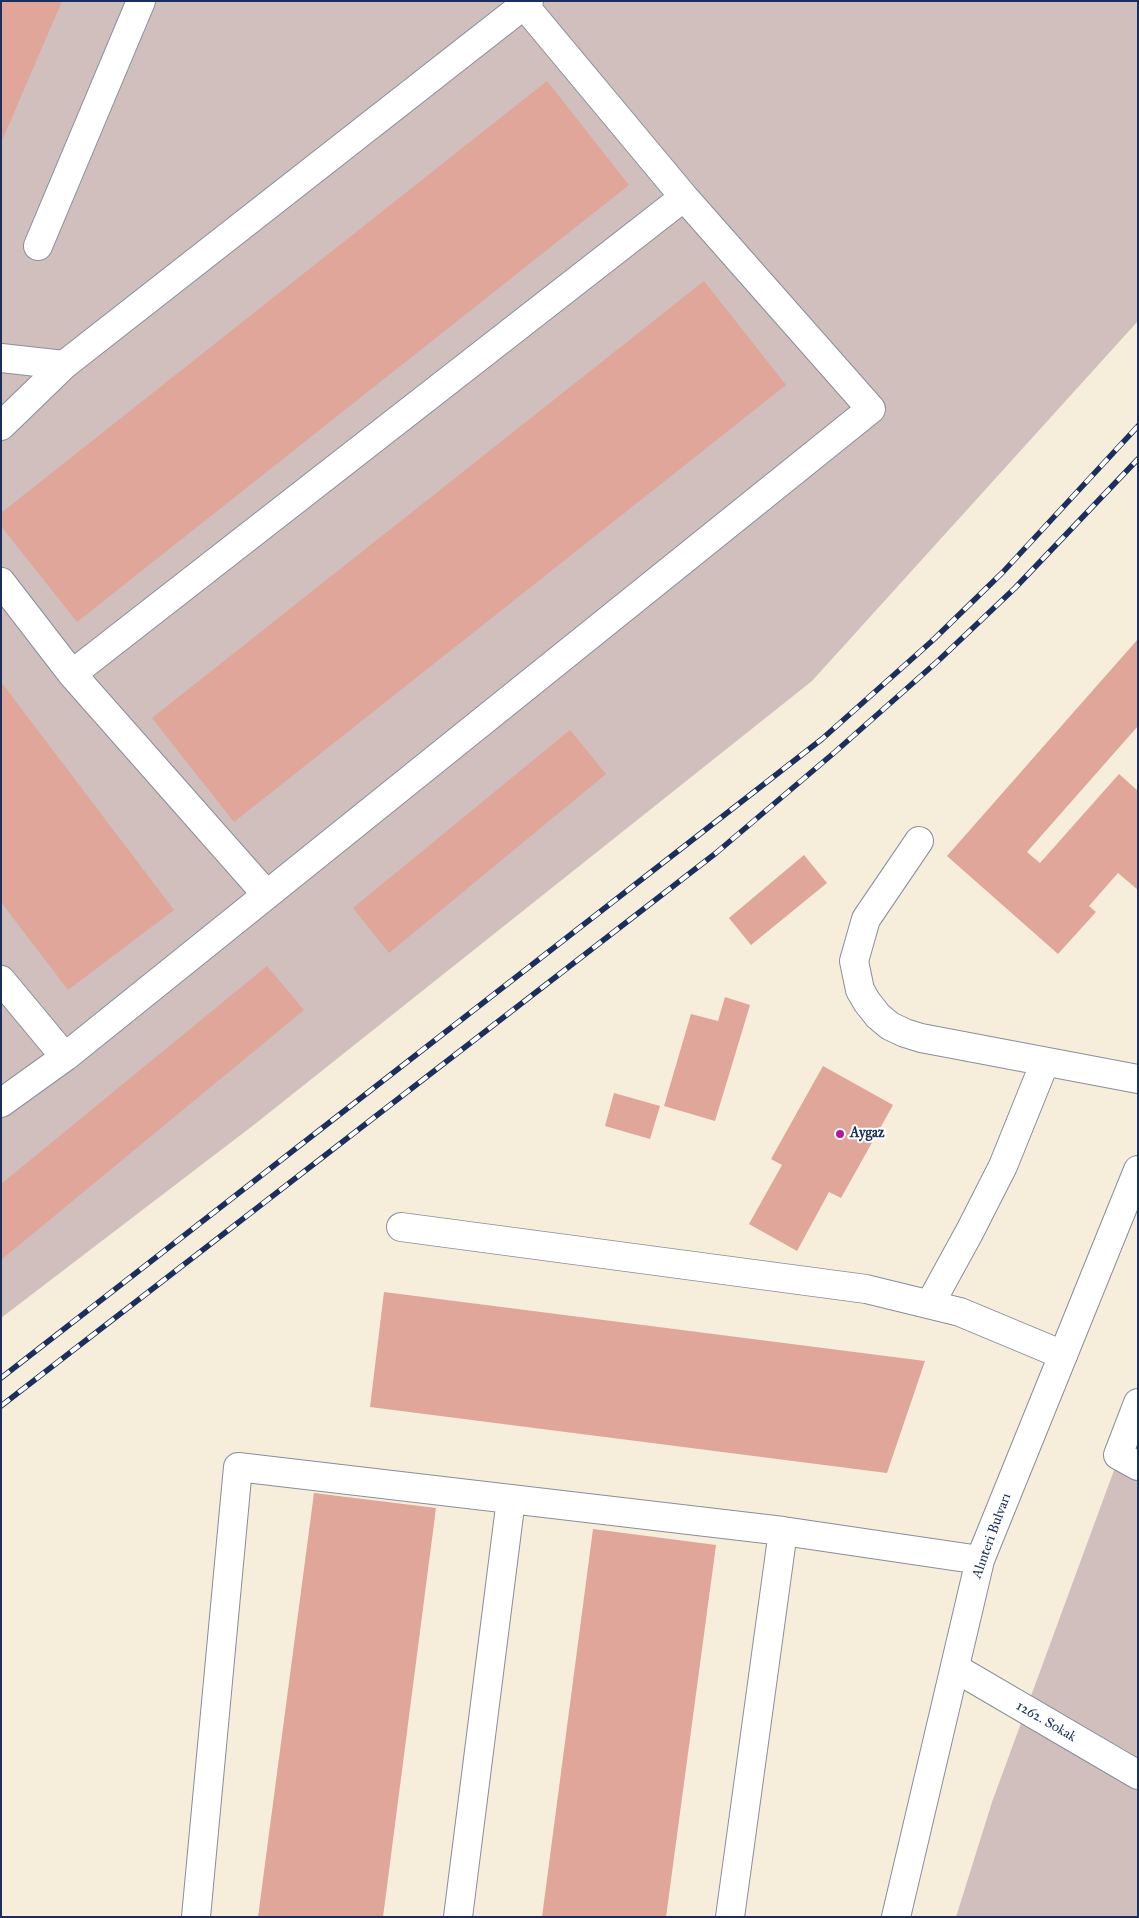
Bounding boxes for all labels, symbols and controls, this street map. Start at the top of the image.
place label: Aygaz [850,1126,884,1142]
marker: Aygaz [834,1128,846,1140]
street label: Alınteri Bulvarı [969,1491,1015,1581]
street label: 1262. Sokak [1013,1698,1079,1746]

